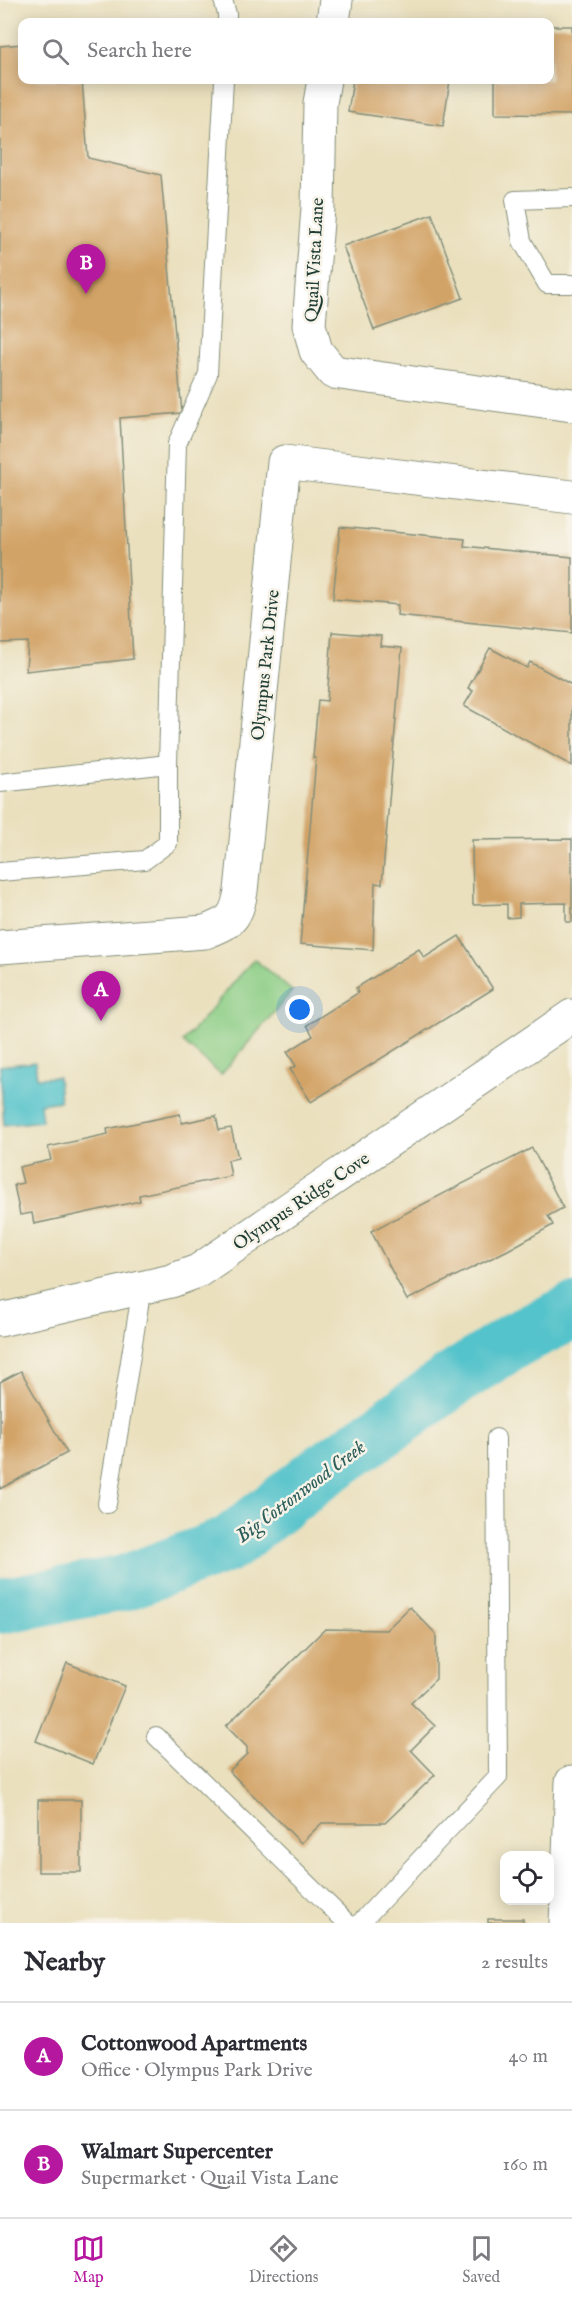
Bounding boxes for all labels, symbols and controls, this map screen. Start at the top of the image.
search box [18,18,554,84]
icon: search [39,35,72,68]
text: Search here [87,37,192,65]
street label: Quail Vista Lane [301,197,330,323]
pin: B [66,244,106,294]
street label: Olympus Park Drive [247,588,286,742]
pin: A [82,972,120,1021]
your location [285,995,314,1024]
street label: Olympus Ridge Cove [229,1148,375,1257]
water label: Big Cottonwood Creek [231,1435,371,1550]
map controls [500,1851,554,1905]
button: locate [500,1851,554,1905]
text: Nearby [24,1946,105,1979]
text: 2 results [481,1950,548,1975]
text: Cottonwood Apartments [81,2030,307,2058]
text: A [37,2044,50,2069]
text: 40 m [509,2044,548,2069]
text: Office · Olympus Park Drive [81,2058,313,2083]
text: Walmart Supercenter [81,2138,273,2166]
text: B [37,2152,50,2177]
text: 160 m [502,2152,548,2177]
text: Supermarket · Quail Vista Lane [81,2166,339,2191]
tab: Map [72,2232,105,2288]
tab: Directions [249,2232,318,2288]
tab: Saved [462,2232,500,2288]

